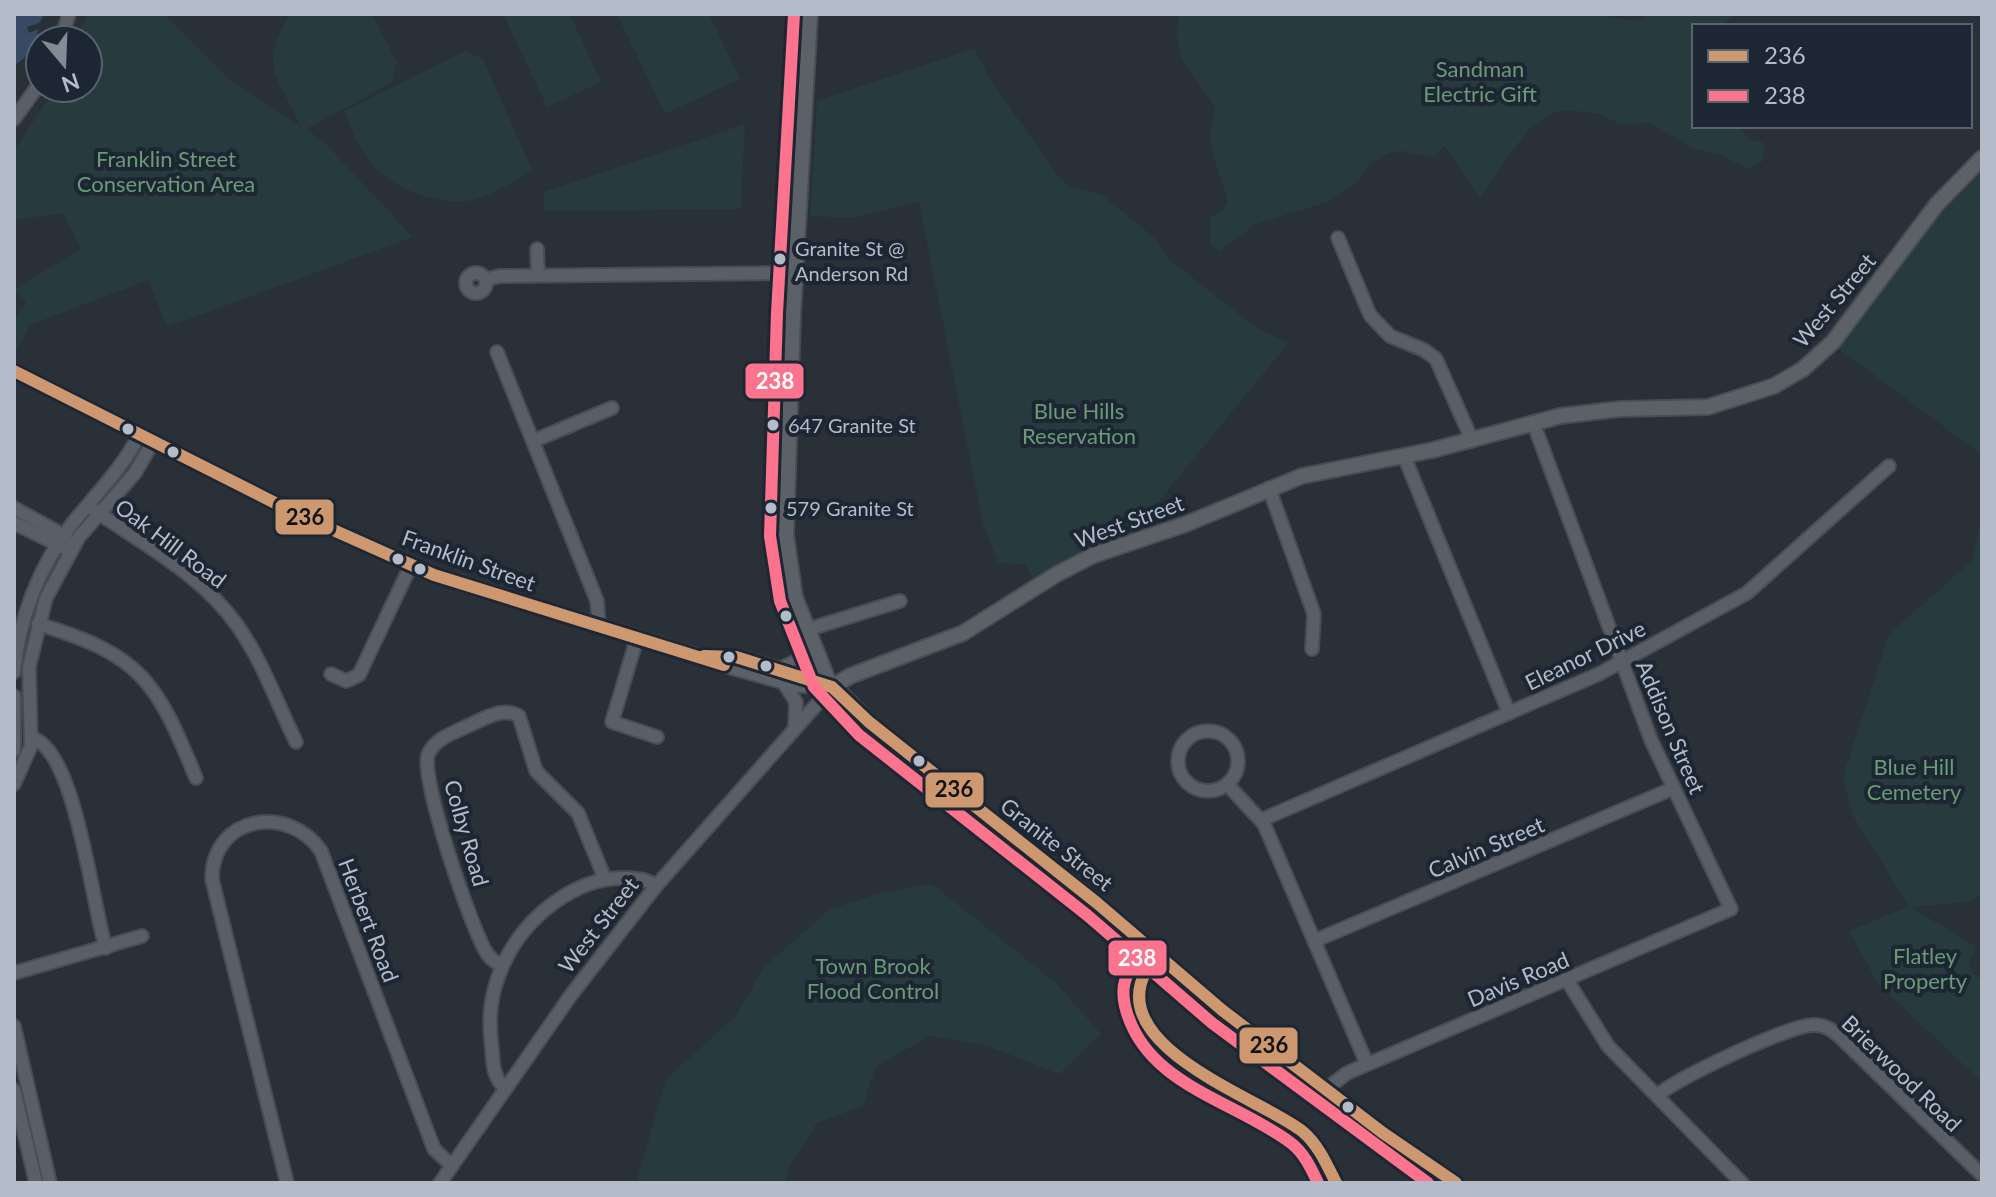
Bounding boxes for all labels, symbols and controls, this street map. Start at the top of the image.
north arrow [24,24,104,104]
legend [1692,24,1972,128]
text: 236 [1764,40,1806,69]
park label: Sandman Electric Gift [1423,55,1537,107]
text: N [58,68,83,99]
text: 238 [1764,80,1806,109]
park label: Franklin Street Conservation Area [77,145,255,197]
place label: Granite St @ Anderson Rd [795,236,908,285]
street label: West Street [1787,248,1881,352]
marker: Granite St @ Anderson Rd [772,251,788,267]
line badge: 238 [744,362,805,400]
text: 238 [756,367,794,394]
park label: Blue Hills Reservation [1022,397,1136,449]
place label: 647 Granite St [788,413,916,437]
marker: 647 Granite St [765,417,781,433]
unlabelled marker [120,421,136,437]
unlabelled marker [165,444,181,460]
street label: West Street [1071,489,1187,553]
street label: Oak Hill Road [110,493,232,593]
place label: 579 Granite St [786,496,914,520]
line badge: 236 [274,498,335,536]
marker: 579 Granite St [763,500,779,516]
text: 236 [286,503,324,530]
street label: Franklin Street [399,523,540,597]
unlabelled marker [390,551,406,567]
unlabelled marker [412,561,428,577]
unlabelled marker [778,608,794,624]
street label: Eleanor Drive [1520,614,1650,696]
unlabelled marker [721,649,737,665]
street label: Addison Street [1631,656,1711,798]
unlabelled marker [758,658,774,674]
unlabelled marker [911,753,927,769]
park label: Blue Hill Cemetery [1867,753,1962,805]
line badge: 236 [924,771,985,809]
text: 236 [935,775,973,802]
street label: Colby Road [439,777,495,889]
street label: Granite Street [995,792,1119,896]
street label: Calvin Street [1424,810,1548,884]
street label: Herbert Road [333,854,405,986]
street label: West Street [552,872,644,978]
line badge: 238 [1107,939,1168,977]
park label: Flatley Property [1883,942,1968,994]
text: 238 [1118,944,1156,971]
street label: Davis Road [1463,946,1573,1012]
park label: Town Brook Flood Control [807,952,939,1004]
street label: Brierwood Road [1837,1009,1967,1137]
line badge: 236 [1238,1026,1299,1065]
text: 236 [1250,1031,1288,1058]
unlabelled marker [1340,1099,1356,1115]

